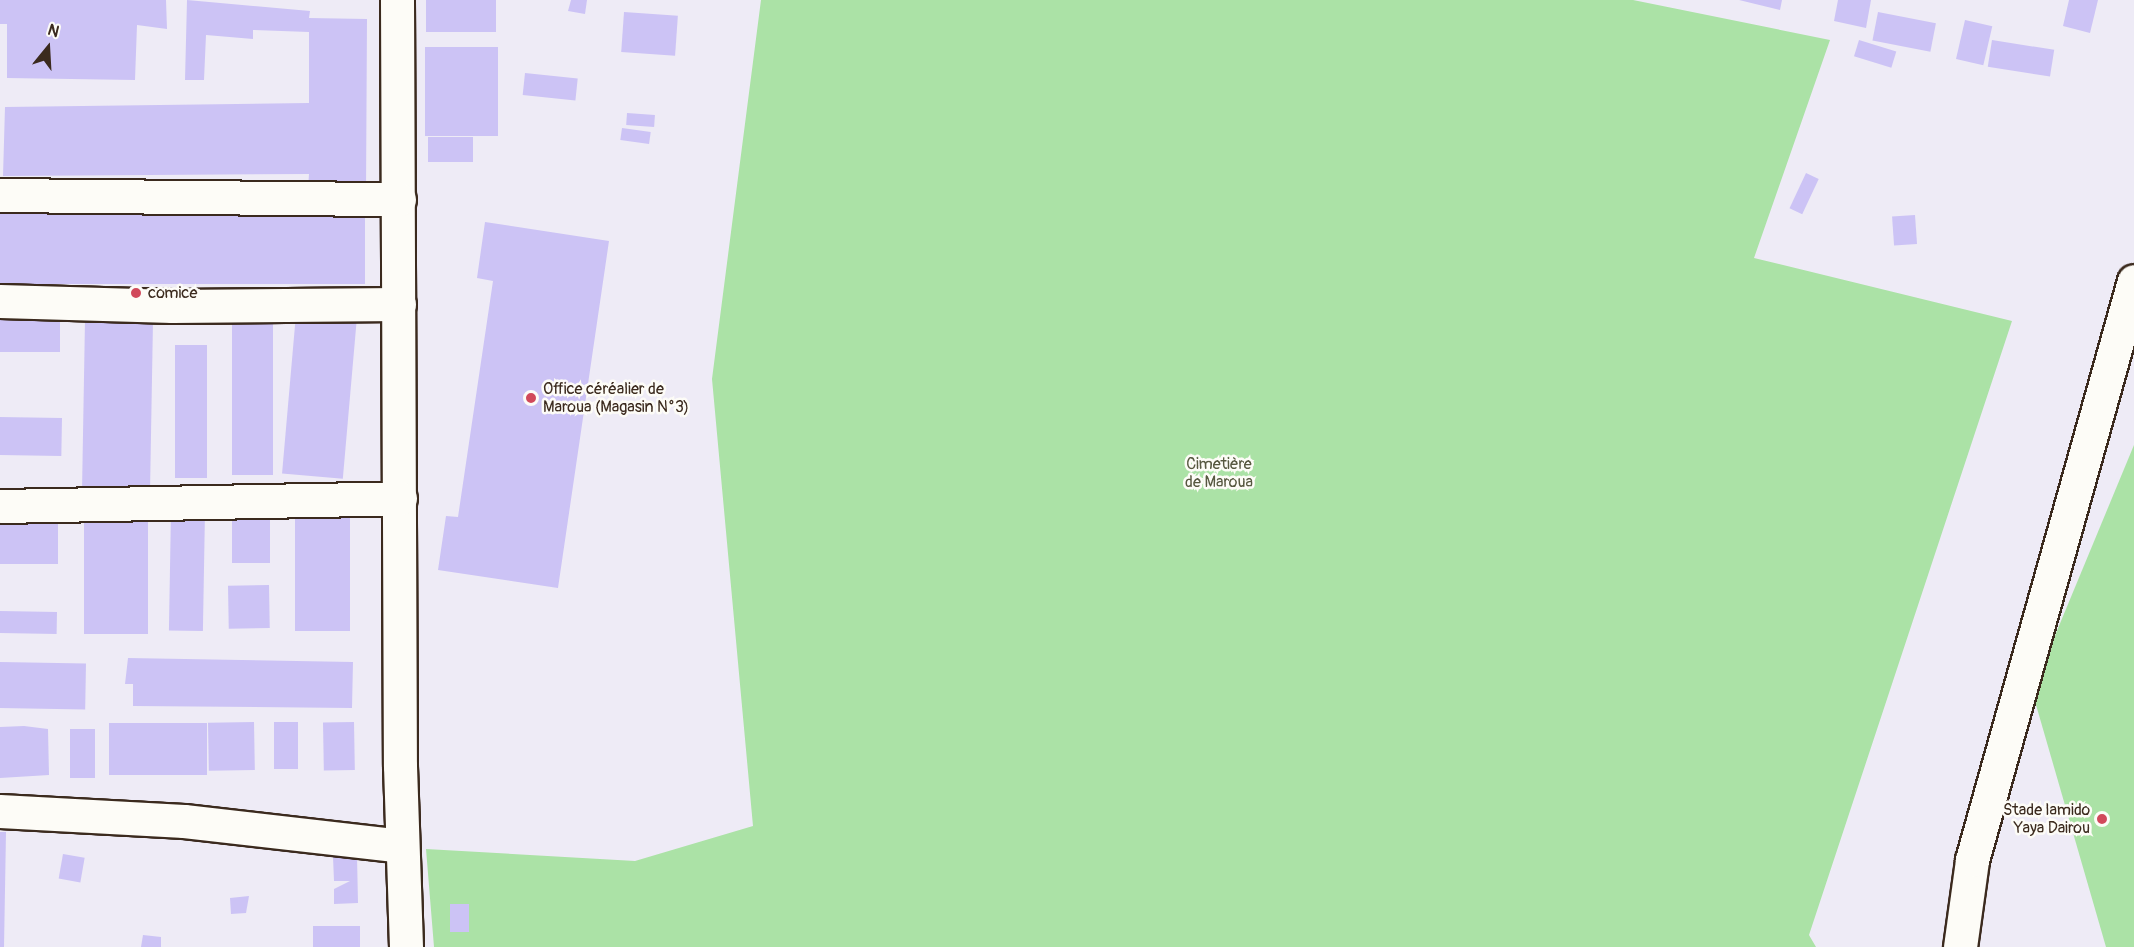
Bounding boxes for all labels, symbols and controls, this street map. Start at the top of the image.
north arrow [18,18,78,78]
text: N [45,20,62,42]
place label: comice [148,283,197,303]
marker: comice [129,286,143,300]
place label: Office céréalier de Maroua (Magasin N°3) [543,379,689,417]
marker: Office céréalier de Maroua (Magasin N°3) [524,391,538,405]
park label: Cimetière de Maroua [1185,454,1253,492]
place label: Stade lamido Yaya Dairou [2003,800,2090,838]
marker: Stade lamido Yaya Dairou [2095,812,2109,826]

